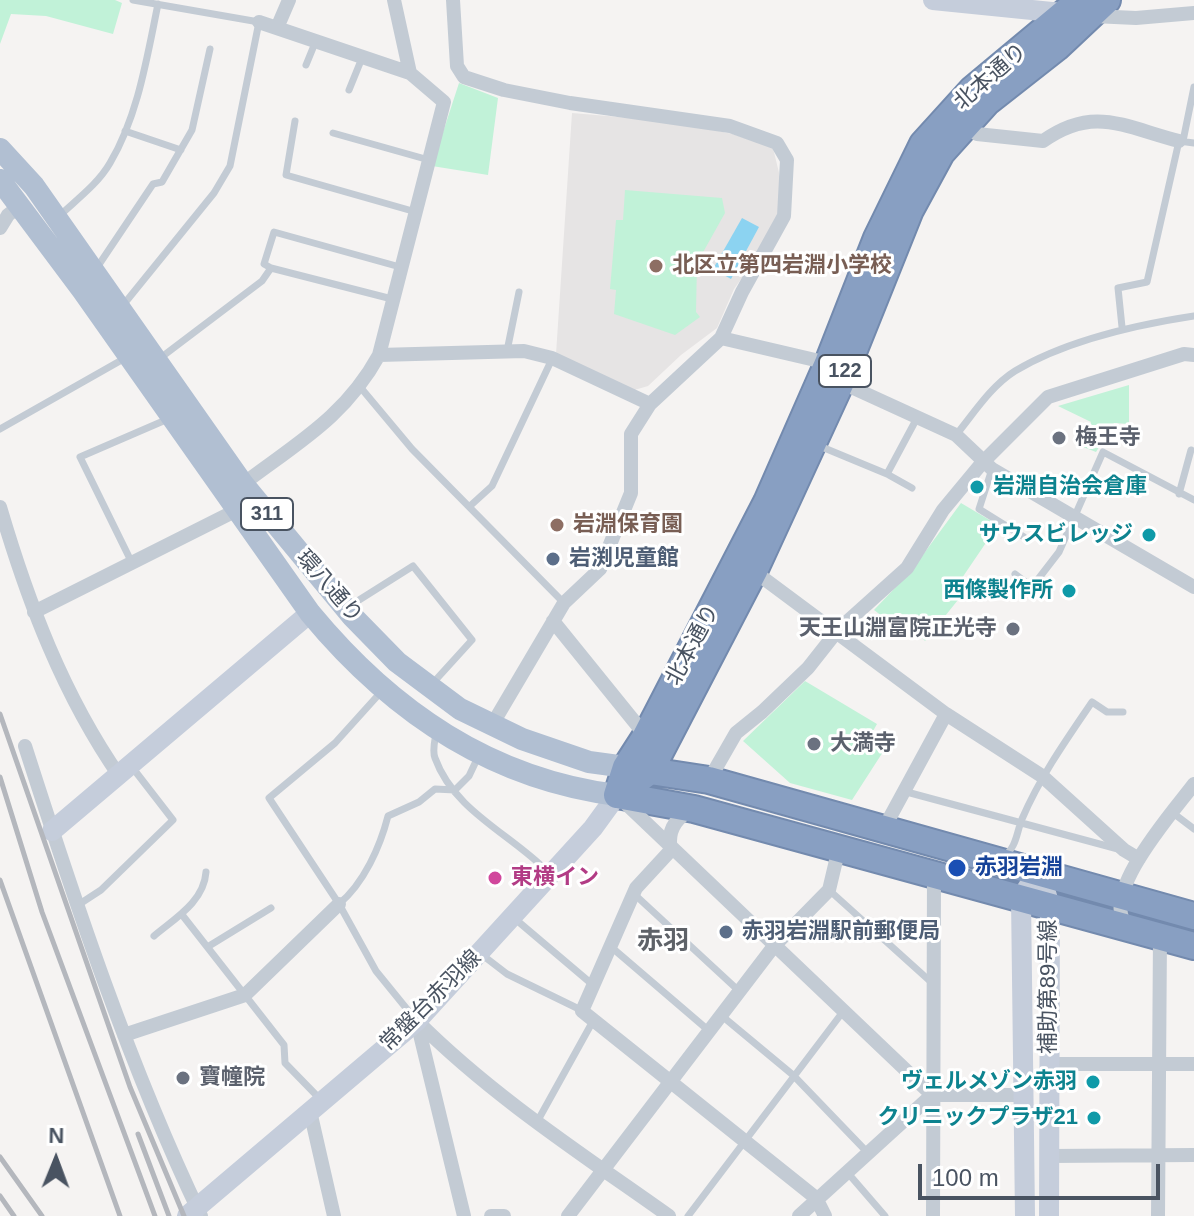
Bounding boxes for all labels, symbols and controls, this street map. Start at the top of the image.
street label: 北本通り [949,38,1033,116]
place label: 北区立第四岩淵小学校 [672,253,892,279]
marker: 北区立第四岩淵小学校 [647,257,665,275]
road number: 122 [819,355,871,387]
place label: 梅王寺 [1075,425,1141,451]
marker: 梅王寺 [1050,429,1068,447]
place label: 岩淵自治会倉庫 [993,474,1147,500]
marker: 岩淵自治会倉庫 [968,478,986,496]
road number: 311 [241,498,293,530]
place label: 岩淵保育園 [573,512,683,538]
marker: 岩淵保育園 [548,516,566,534]
place label: サウスビレッジ [979,522,1133,548]
marker: サウスビレッジ [1140,526,1158,544]
street label: 環八通り [290,545,368,629]
place label: 岩渕児童館 [569,546,679,572]
marker: 岩渕児童館 [544,550,562,568]
place label: 西條製作所 [943,578,1053,604]
marker: 西條製作所 [1060,582,1078,600]
street label: 北本通り [661,600,725,690]
place label: 天王山淵富院正光寺 [799,616,997,642]
marker: 天王山淵富院正光寺 [1004,620,1022,638]
place label: 大満寺 [830,731,896,757]
marker: 大満寺 [805,735,823,753]
place label: 赤羽岩淵 [975,855,1063,881]
marker: 赤羽岩淵 [946,857,968,879]
place label: 東横イン [511,865,599,891]
marker: 東横イン [486,869,504,887]
place label: 赤羽岩淵駅前郵便局 [742,919,940,945]
street label: 補助第89号線 [1036,920,1062,1054]
marker: 赤羽岩淵駅前郵便局 [717,923,735,941]
district label: 赤羽 [637,926,689,958]
street label: 常盤台赤羽線 [375,945,487,1057]
place label: 寶幢院 [199,1065,265,1091]
marker: 寶幢院 [174,1069,192,1087]
place label: ヴェルメゾン赤羽 [901,1069,1077,1095]
marker: ヴェルメゾン赤羽 [1084,1073,1102,1091]
place label: クリニックプラザ21 [878,1105,1078,1131]
marker: クリニックプラザ21 [1085,1109,1103,1127]
north arrow [16,1120,96,1200]
text: N [48,1123,65,1148]
scale bar [922,1148,1164,1198]
text: 100 m [932,1164,999,1191]

